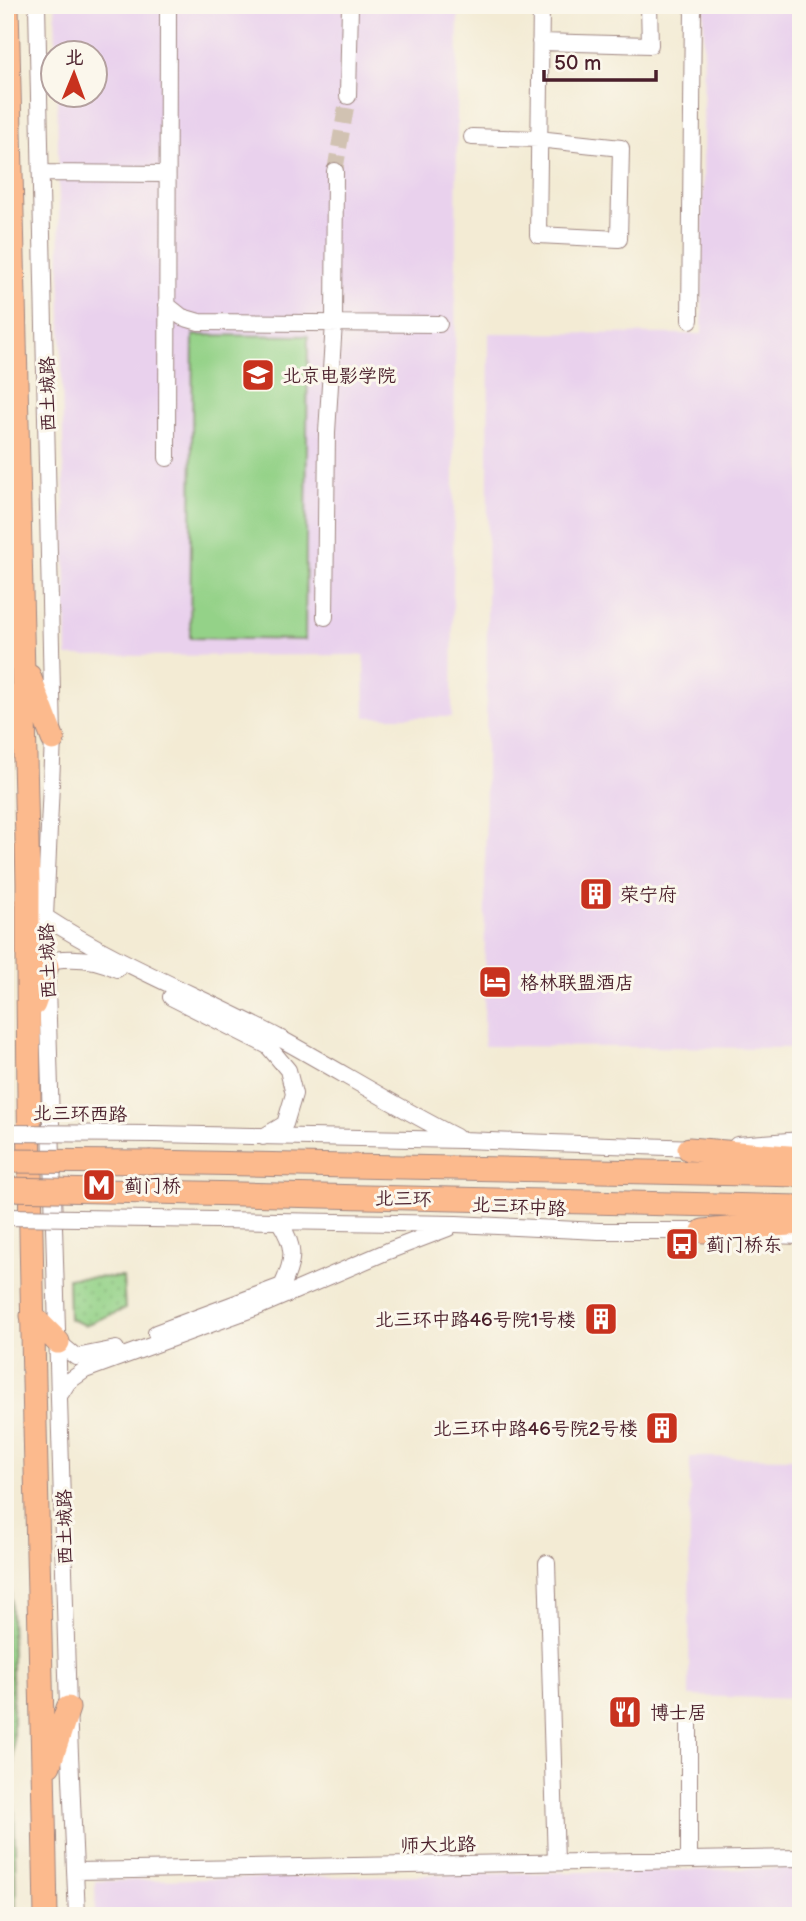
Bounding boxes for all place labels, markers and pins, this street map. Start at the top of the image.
school or university icon: 北京电影学院 [239,356,277,394]
place label: 北京电影学院 [282,365,396,388]
building icon: 荣宁府 [577,875,615,913]
place label: 荣宁府 [620,884,677,907]
hotel icon: 格林联盟酒店 [476,963,514,1001]
place label: 格林联盟酒店 [520,972,634,995]
metro station icon: 蓟门桥 [80,1166,118,1204]
place label: 蓟门桥 [124,1175,181,1198]
bus stop icon: 蓟门桥东 [663,1225,701,1263]
place label: 蓟门桥东 [706,1234,782,1257]
building icon: 北三环中路46号院1号楼 [582,1300,620,1338]
place label: 北三环中路46号院1号楼 [374,1309,576,1332]
building icon: 北三环中路46号院2号楼 [643,1409,681,1447]
place label: 北三环中路46号院2号楼 [433,1418,638,1441]
restaurant icon: 博士居 [606,1693,644,1731]
place label: 博士居 [650,1702,707,1725]

